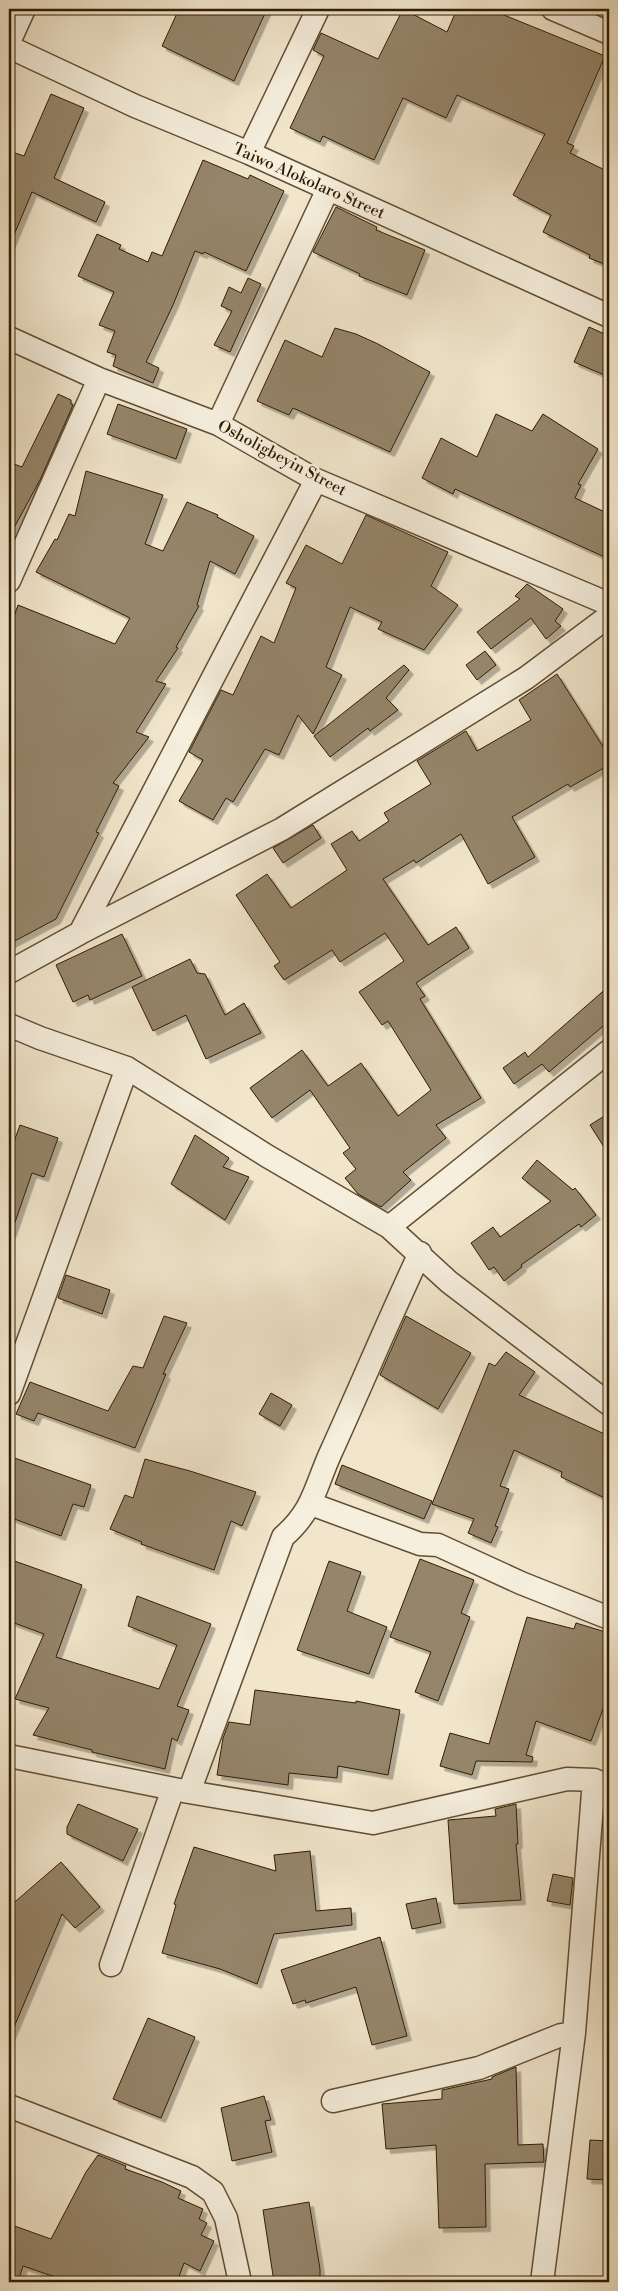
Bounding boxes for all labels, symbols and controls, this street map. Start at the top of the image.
street label: Taiwo Alokolaro Street [230,139,388,224]
street label: Osholigbeyin Street [214,416,350,501]

